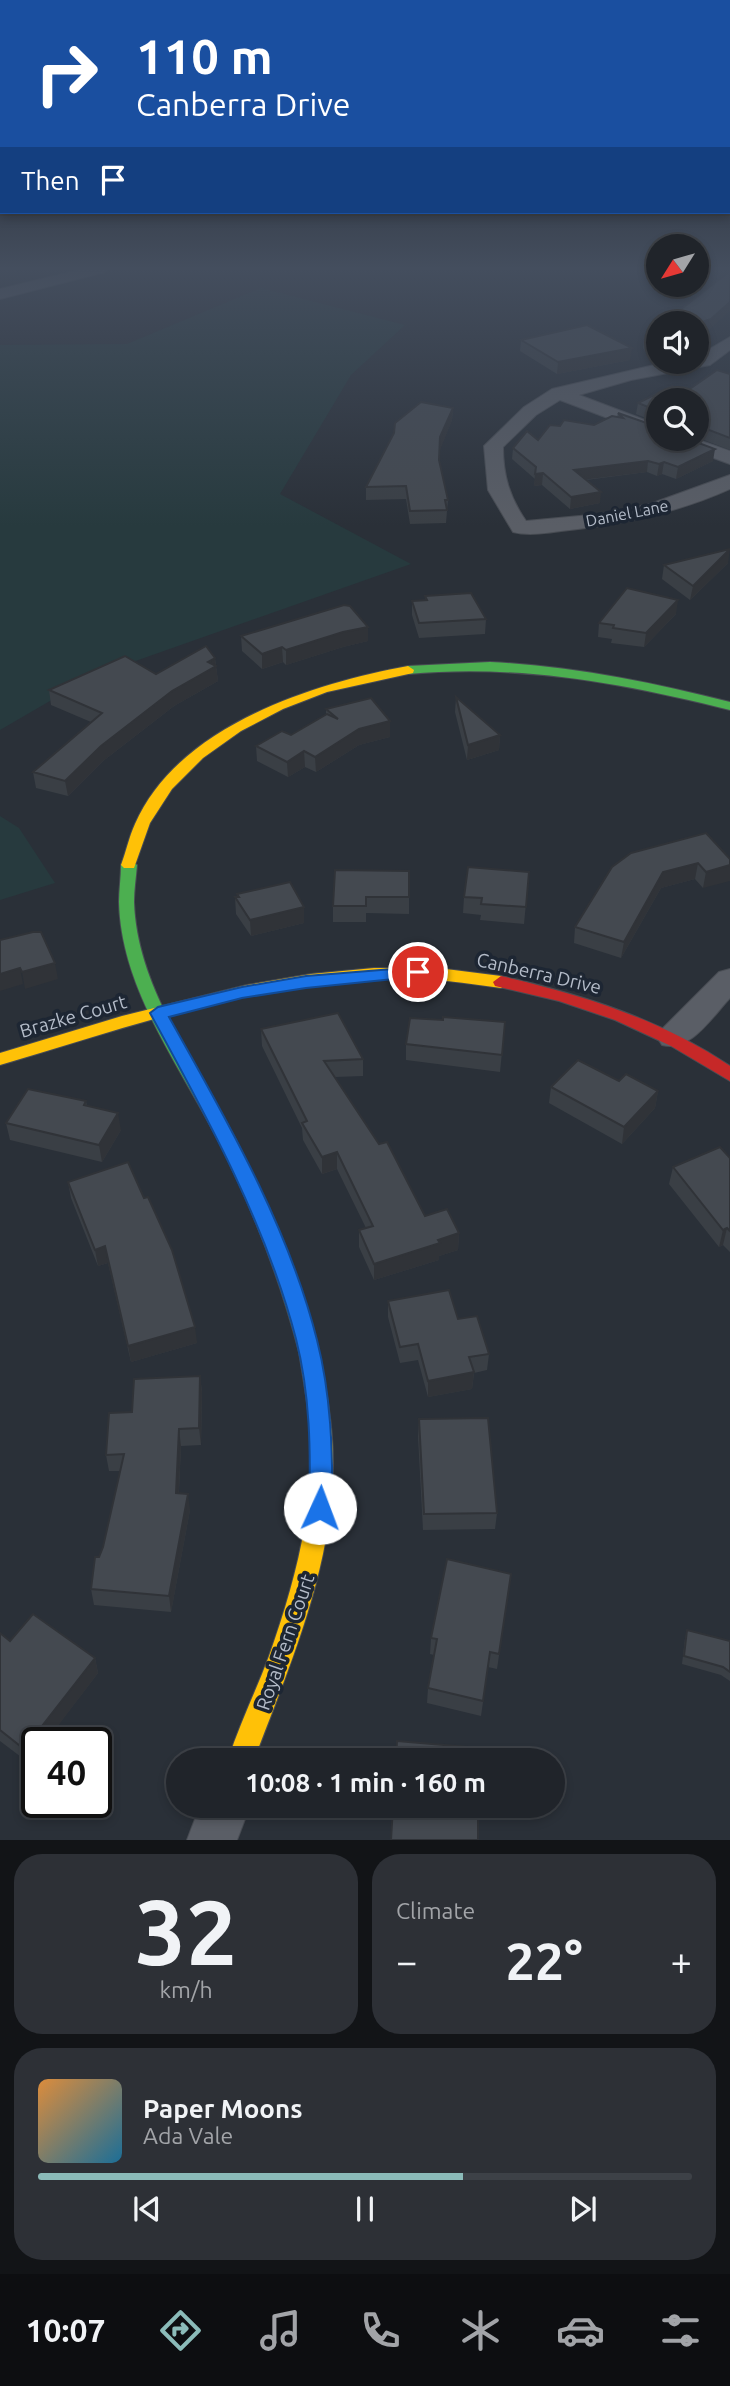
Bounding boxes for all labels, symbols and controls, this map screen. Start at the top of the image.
icon: right [21,28,112,119]
text: 110 m [136,28,273,83]
text: Canberra Drive [136,86,350,122]
icon: arrive [94,161,132,199]
text: Then [21,166,80,195]
north arrow [646,234,709,298]
map controls [646,234,709,451]
button: sound [646,311,709,374]
button: search [646,388,709,451]
street label: Daniel Lane [584,496,670,530]
pin [388,942,448,1002]
street label: Canberra Drive [475,948,603,998]
icon: arrive [399,953,437,991]
street label: Brazke Court [17,990,129,1042]
position arrow [283,1471,357,1545]
street label: Royal Fern Court [251,1571,319,1713]
speed limit sign: 40 [21,1727,112,1818]
text: 10:08 · 1 min · 160 m [245,1768,486,1797]
text: 32 [135,1880,237,1982]
text: Climate [396,1898,475,1923]
text: 22° [505,1932,583,1990]
text: − [396,1940,417,1982]
text: + [671,1940,692,1982]
text: km/h [159,1977,213,2002]
text: Paper Moons [143,2094,302,2123]
text: Ada Vale [143,2123,233,2148]
icon: previous [128,2190,166,2228]
icon: pause [346,2190,384,2228]
icon: next [564,2190,602,2228]
icon: directions [156,2306,205,2355]
icon: music [256,2306,305,2355]
icon: phone [356,2306,405,2355]
icon: climate [456,2306,505,2355]
icon: car [556,2306,605,2355]
icon: filters [656,2306,705,2355]
text: 10:07 [25,2312,106,2348]

